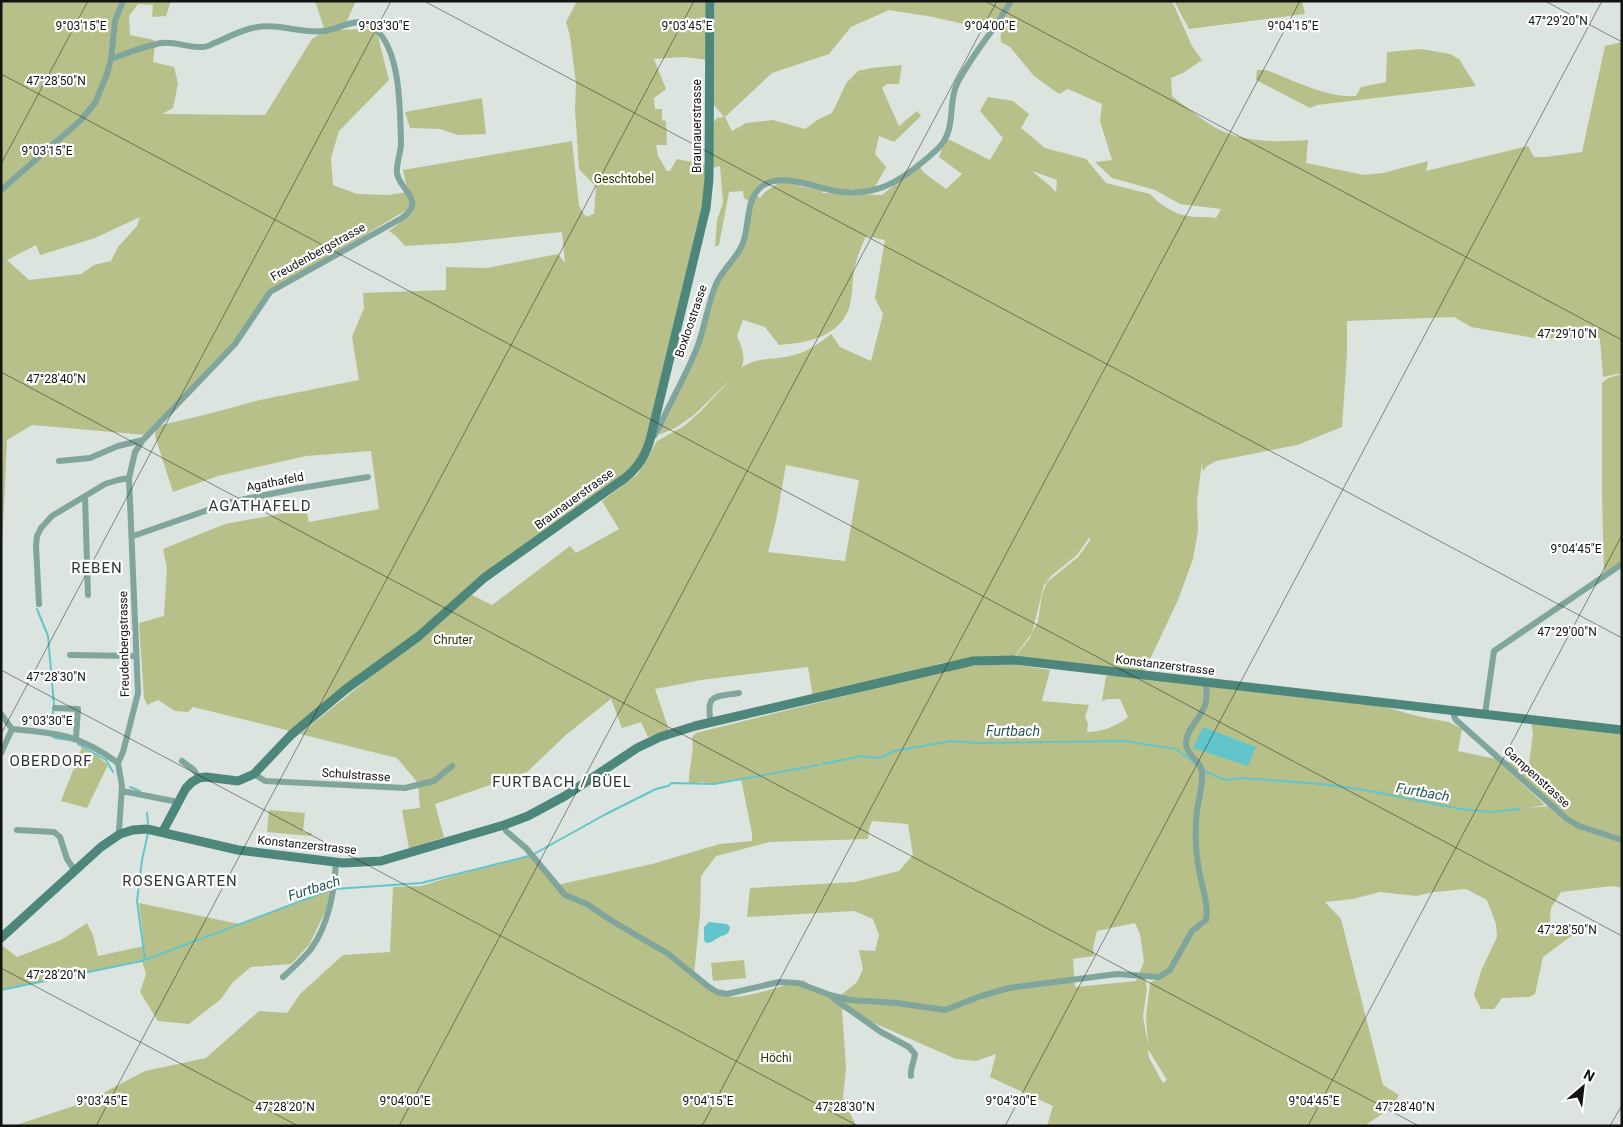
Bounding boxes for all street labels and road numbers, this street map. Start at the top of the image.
street label: Braunauerstrasse [690,79,704,173]
street label: Freudenbergstrasse [268,220,368,284]
street label: Boxloostrasse [672,283,710,359]
street label: Braunauerstrasse [532,466,616,532]
street label: Agathafeld [245,470,305,494]
street label: Freudenbergstrasse [116,591,132,697]
street label: Konstanzerstrasse [1115,652,1215,678]
street label: Gampenstrasse [1501,744,1573,810]
street label: Schulstrasse [321,766,391,784]
street label: Konstanzerstrasse [257,833,357,857]

